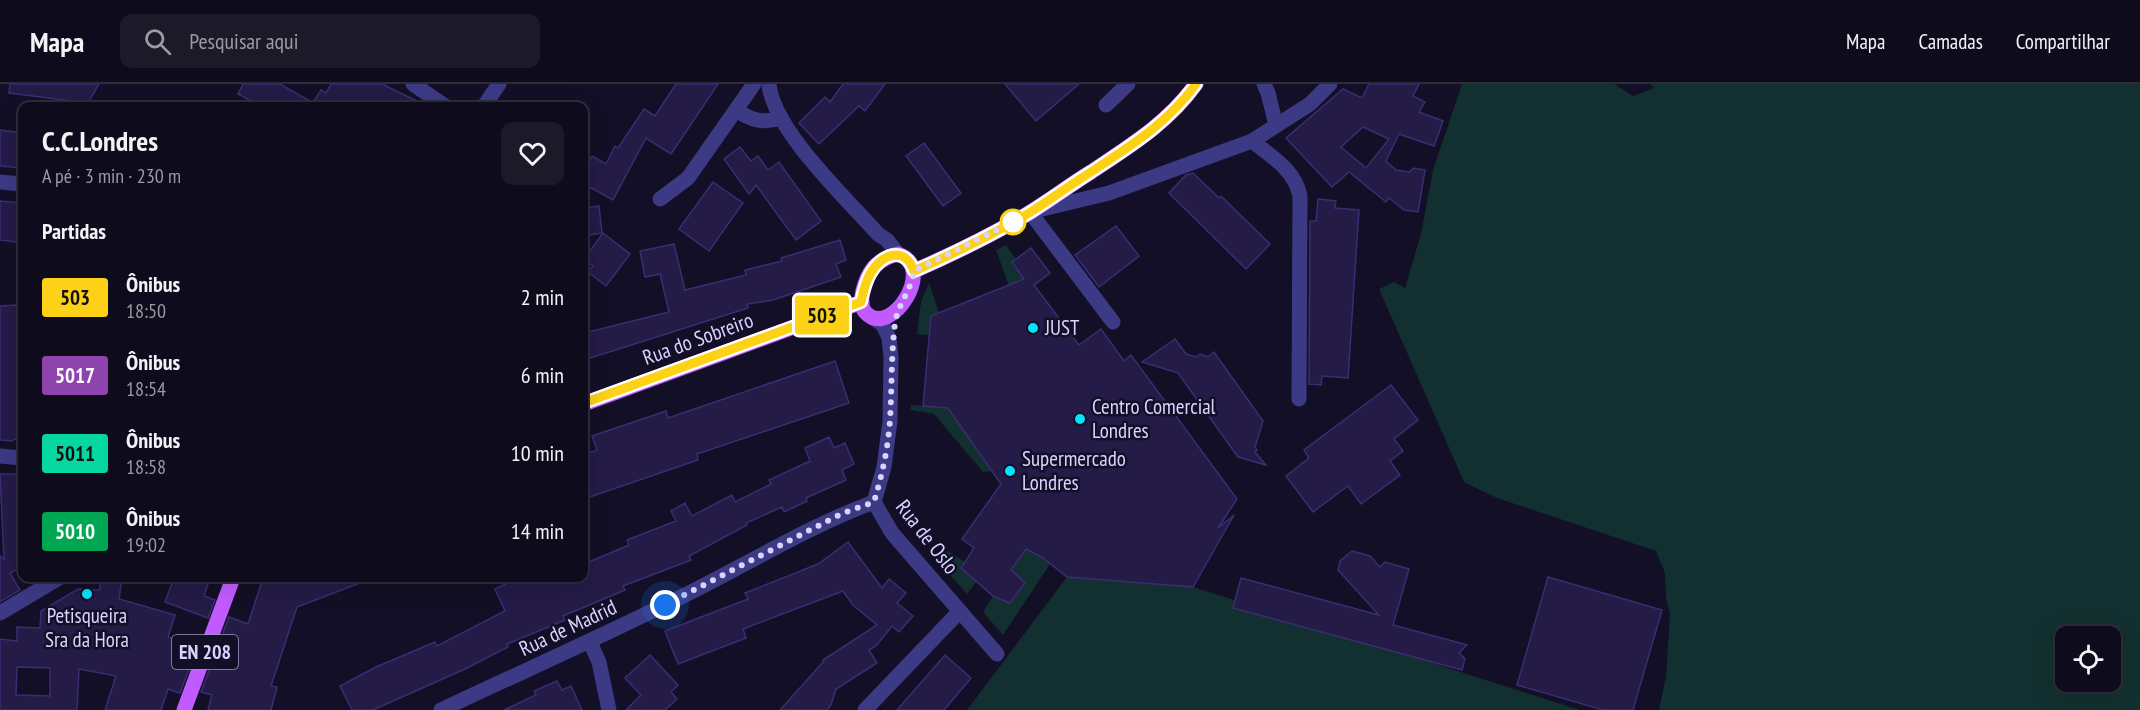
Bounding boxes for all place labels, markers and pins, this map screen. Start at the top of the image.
unlabelled marker [1000,209,1026,235]
place label: JUST [1044,314,1080,341]
marker: JUST [1026,321,1040,335]
place label: Centro Comercial Londres [1092,393,1216,444]
marker: Centro Comercial Londres [1073,412,1087,426]
place label: Supermercado Londres [1022,445,1126,496]
marker: Supermercado Londres [1003,464,1017,478]
marker: Petisqueira Sra da Hora [80,587,94,601]
place label: Petisqueira Sra da Hora [45,602,129,653]

